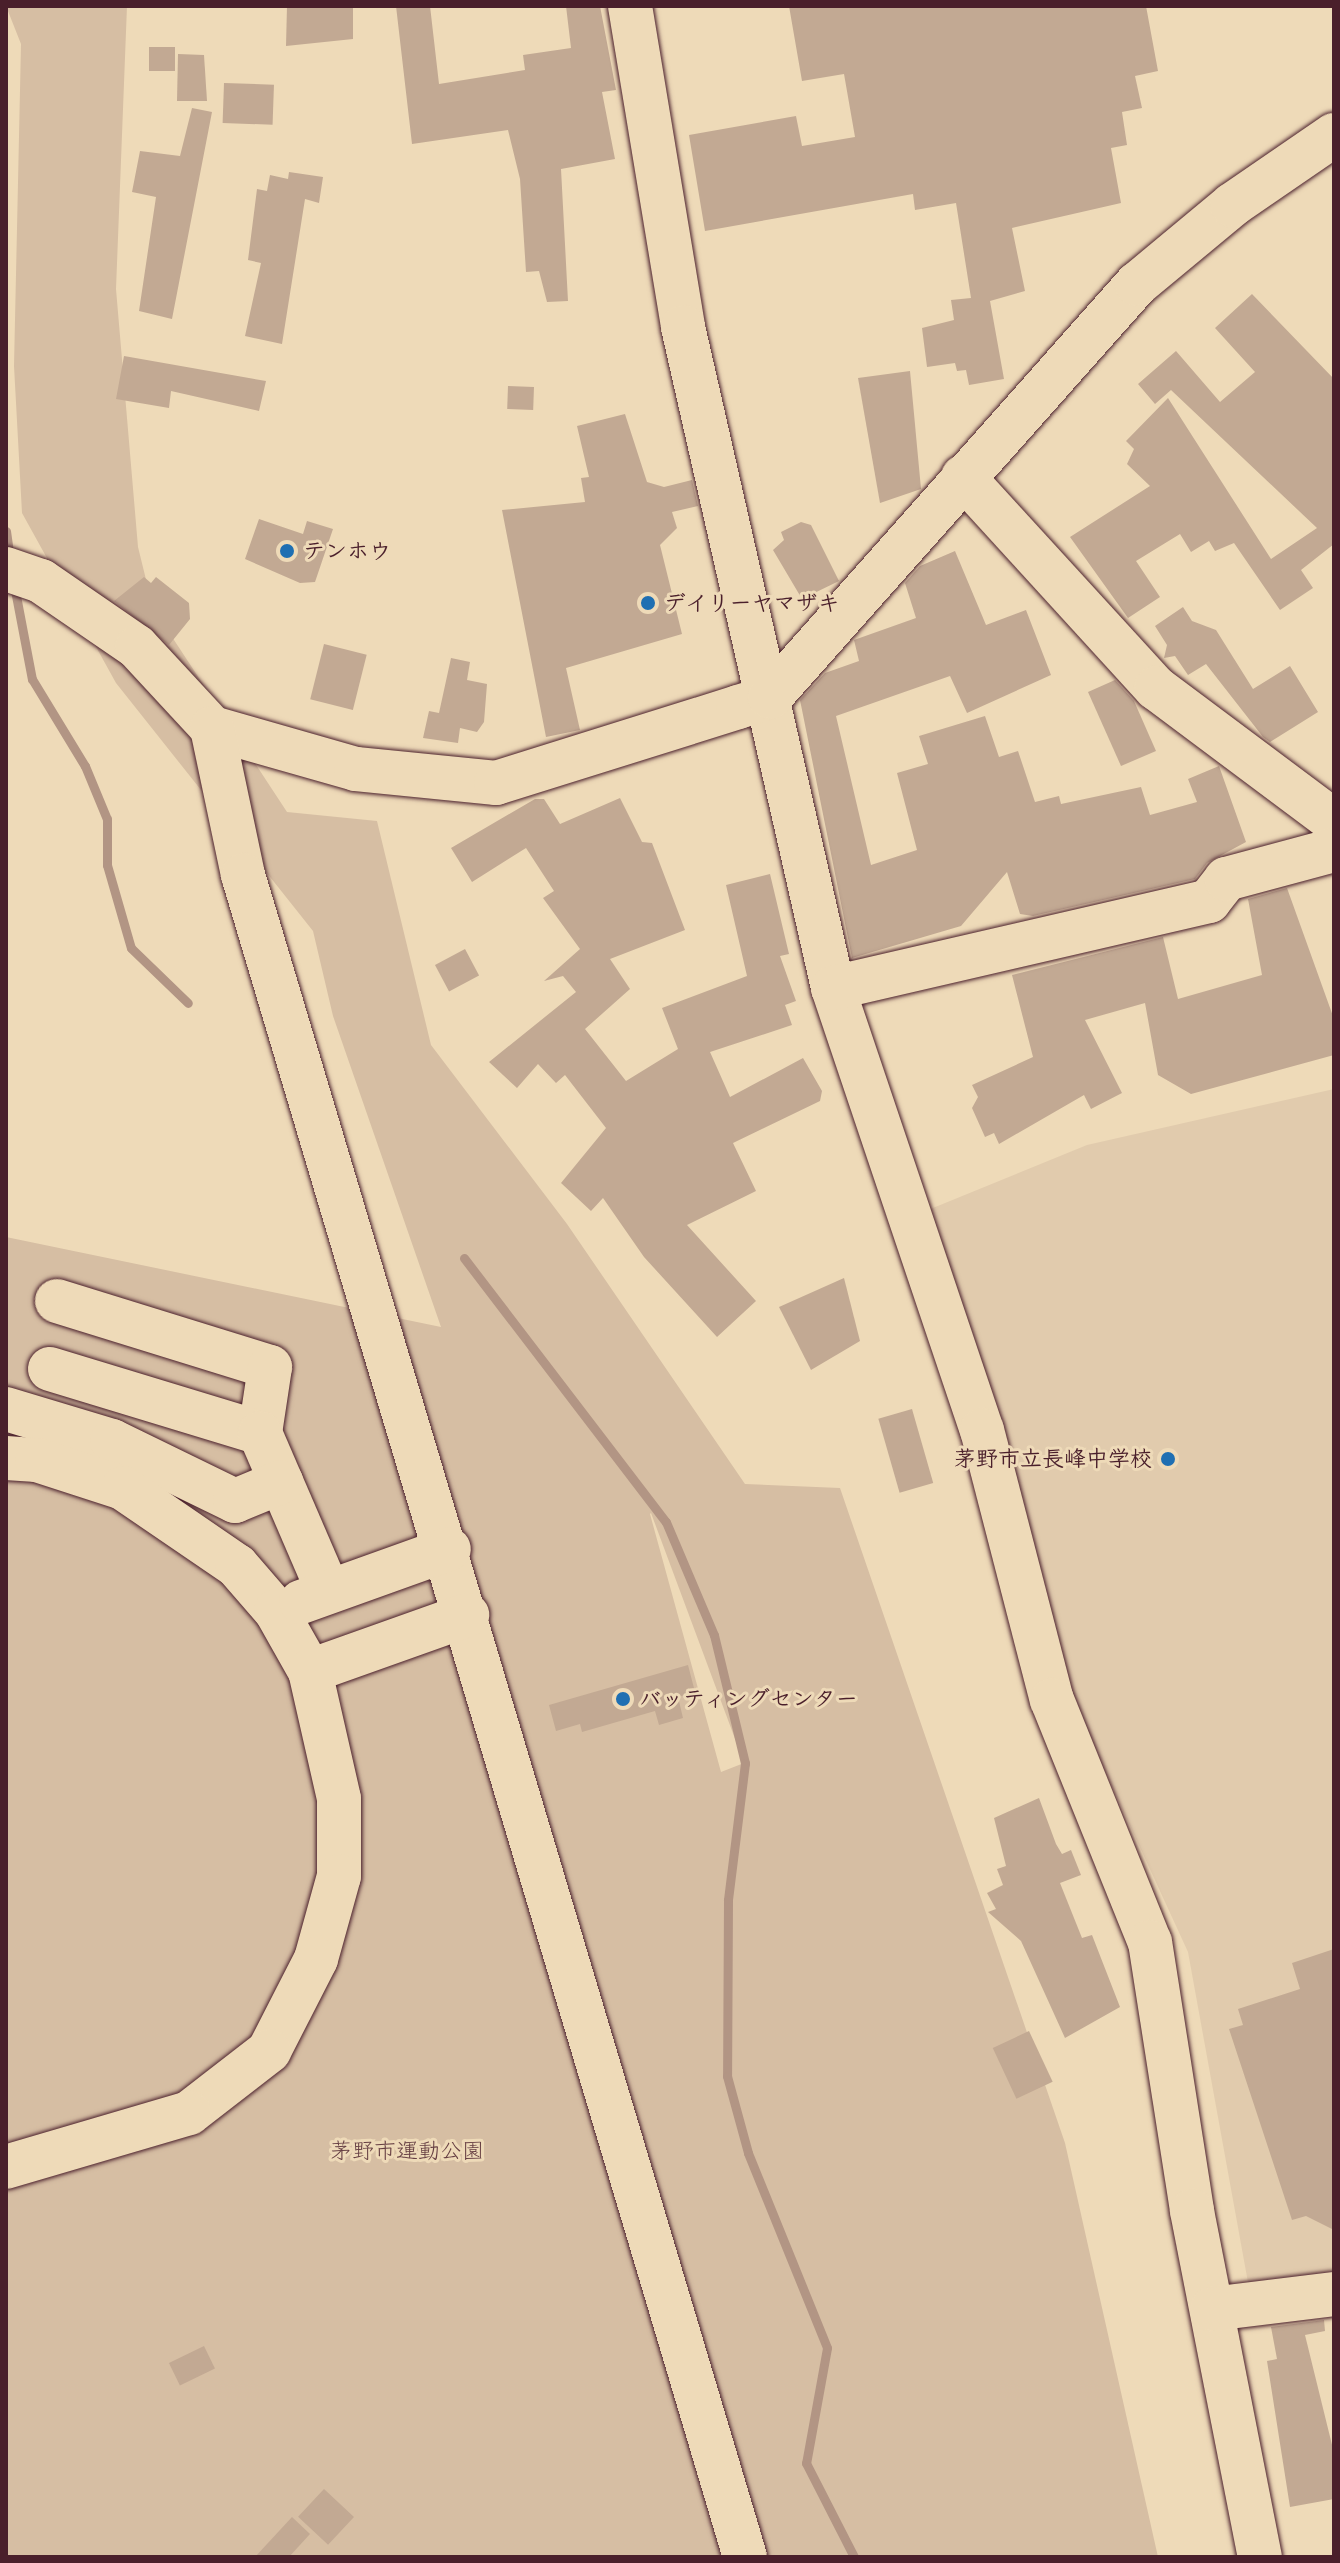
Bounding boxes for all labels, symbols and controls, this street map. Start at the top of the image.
place label: テンホウ [303,538,391,564]
marker: テンホウ [278,542,296,560]
place label: デイリーヤマザキ [664,590,840,616]
marker: デイリーヤマザキ [639,594,657,612]
place label: 茅野市立長峰中学校 [954,1446,1152,1472]
marker: 茅野市立長峰中学校 [1159,1450,1177,1468]
place label: バッティングセンター [639,1686,859,1712]
marker: バッティングセンター [614,1690,632,1708]
park label: 茅野市運動公園 [330,2138,484,2164]

